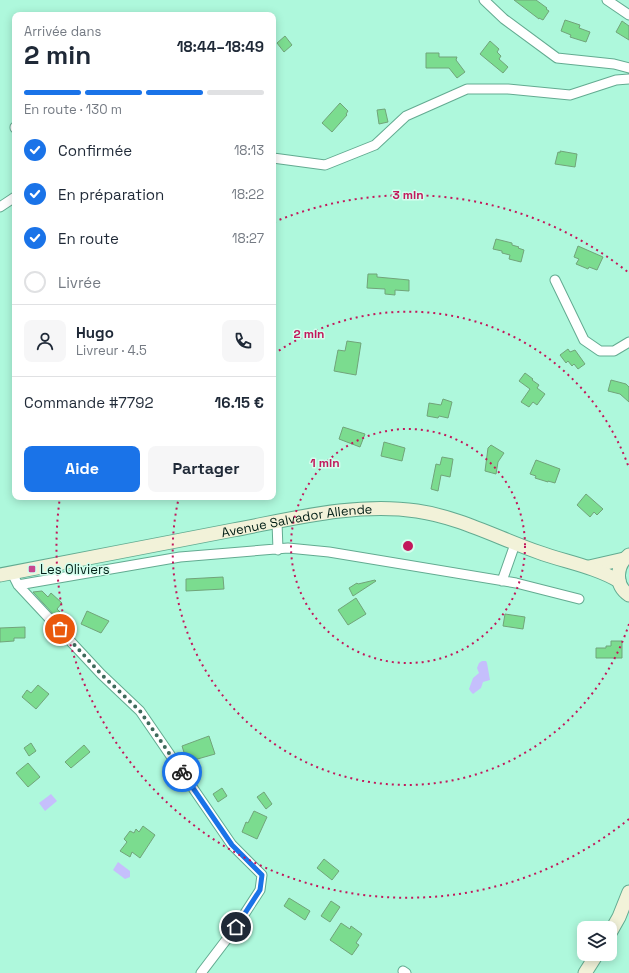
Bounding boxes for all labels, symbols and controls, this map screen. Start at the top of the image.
text: Arrivée dans [24,23,101,40]
text: 18:44–18:49 [177,37,264,56]
text: 2 min [24,38,91,72]
text: En route · 130 m [24,101,122,118]
icon: check [24,139,46,161]
text: Confirmée [58,141,132,160]
text: 18:13 [234,142,264,159]
icon: check [24,183,46,205]
text: En préparation [58,185,164,204]
text: 18:22 [231,186,264,203]
text: 3 min [392,187,424,203]
icon: check [24,227,46,249]
text: En route [58,229,119,248]
text: 18:27 [232,230,264,247]
text: Livrée [58,273,101,292]
button: person [24,320,66,362]
button: phone [222,320,264,362]
text: Hugo [76,323,114,342]
text: 2 min [293,326,325,342]
text: Livreur · 4.5 [76,342,147,359]
text: Commande #7792 [24,393,153,412]
text: 16.15 € [215,393,264,412]
button: Aide [24,446,140,492]
button: Partager [148,446,264,492]
text: 1 min [310,455,340,471]
street label: Avenue Salvador Allende [220,500,373,541]
centre of rings [401,539,415,553]
place label: Les Oliviers [40,561,110,578]
marker: Les Oliviers [27,564,37,574]
pin [43,612,77,646]
icon: bag [49,618,71,640]
courier [162,752,202,792]
icon: bike [171,761,193,783]
pin [219,910,253,944]
icon: home [225,916,247,938]
map controls [577,921,617,961]
button: layers [577,921,617,961]

